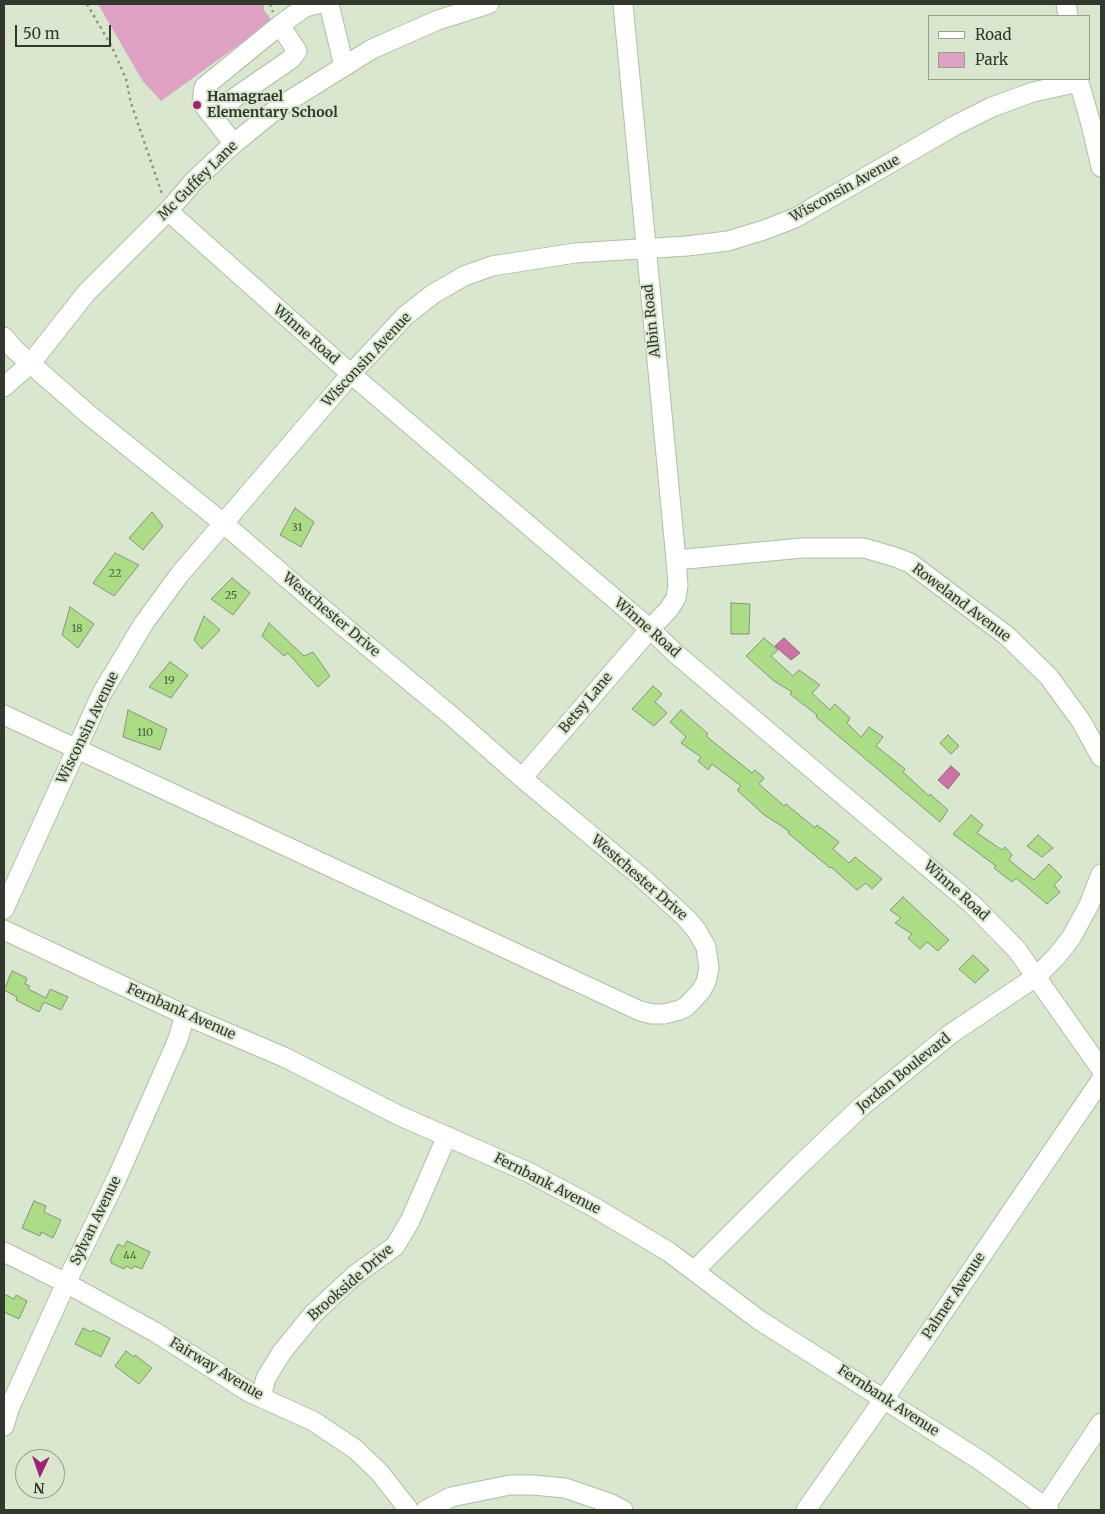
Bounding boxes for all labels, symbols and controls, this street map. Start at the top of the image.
scale bar [18,15,114,47]
legend [928,15,1090,80]
text: 50 m [23,24,60,43]
text: Road [975,25,1011,44]
text: Park [975,50,1008,69]
place label: Hamagrael Elementary School [207,89,338,121]
marker: Hamagrael Elementary School [191,99,203,111]
street label: Mc Guffey Lane [155,138,241,224]
street label: Wisconsin Avenue [787,152,903,226]
street label: Albin Road [640,283,664,359]
street label: Winne Road [270,302,342,368]
street label: Wisconsin Avenue [319,309,415,411]
house number: 31 [292,521,302,535]
street label: Roweland Avenue [909,561,1013,645]
house number: 22 [109,567,121,581]
street label: Westchester Drive [279,569,383,661]
house number: 25 [225,589,237,603]
street label: Winne Road [611,595,683,661]
house number: 18 [71,622,83,636]
street label: Wisconsin Avenue [54,669,122,787]
street label: Betsy Lane [556,669,616,737]
house number: 19 [163,674,175,688]
house number: 110 [137,726,153,740]
street label: Westchester Drive [588,832,690,924]
street label: Winne Road [920,857,992,925]
street label: Fernbank Avenue [124,980,238,1044]
street label: Jordan Boulevard [854,1030,954,1116]
street label: Fernbank Avenue [491,1150,603,1218]
street label: Sylvan Avenue [67,1174,125,1268]
street label: Brookside Drive [305,1241,397,1325]
house number: 44 [123,1249,137,1263]
street label: Palmer Avenue [919,1250,989,1342]
street label: Fairway Avenue [166,1334,266,1404]
street label: Fernbank Avenue [834,1362,942,1440]
north arrow [15,1449,65,1499]
text: N [33,1479,45,1497]

